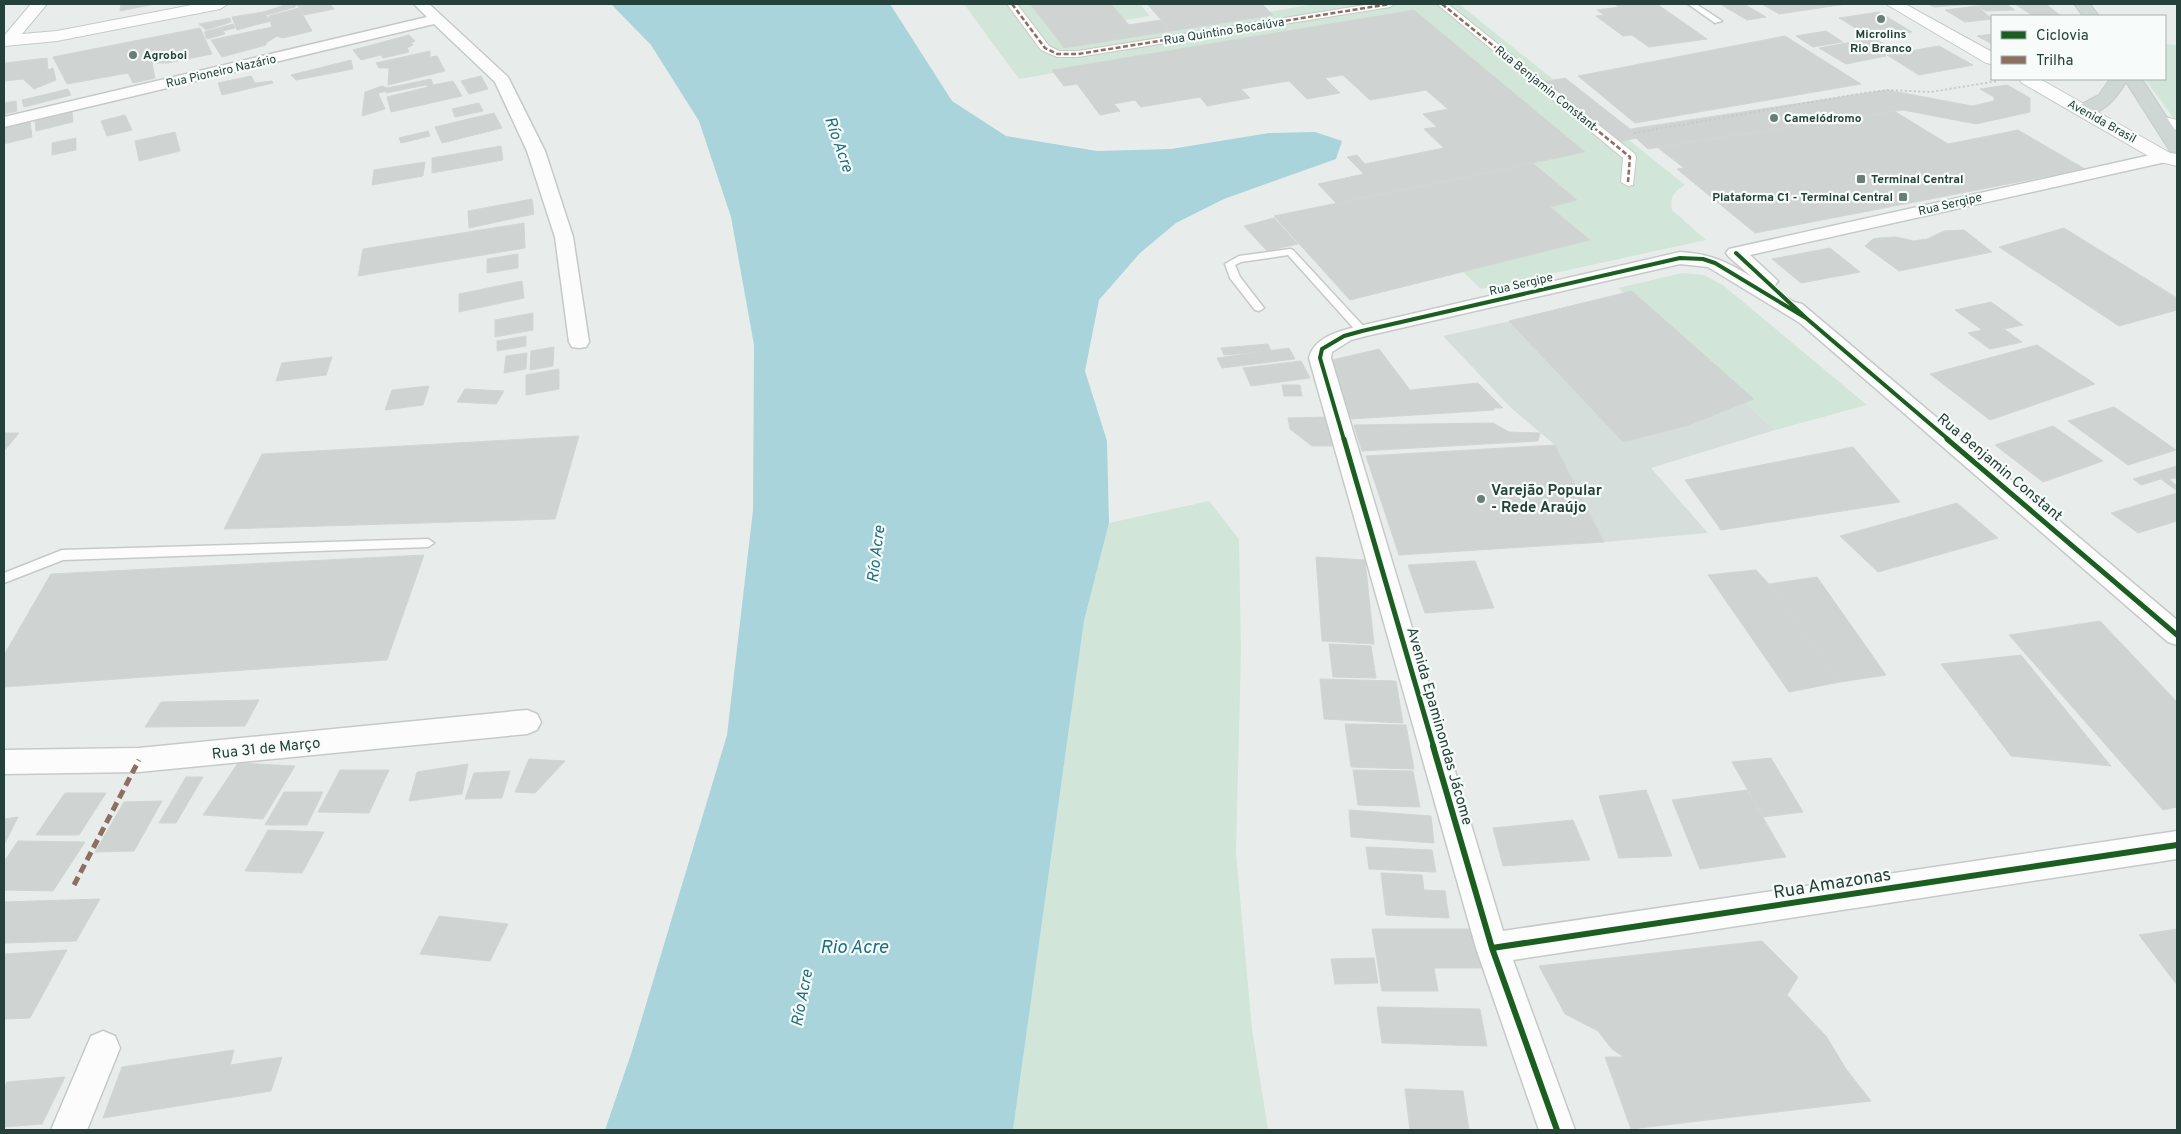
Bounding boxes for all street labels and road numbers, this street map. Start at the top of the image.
street label: Rua Quintino Bocaiúva [1163,15,1286,49]
street label: Rua Benjamin Constant [1491,43,1600,135]
street label: Rua Pioneiro Nazário [165,51,278,92]
street label: Avenida Brasil [2064,96,2139,147]
street label: Rua Sergipe [1917,190,1984,220]
street label: Rua Sergipe [1488,270,1555,300]
street label: Rua Benjamin Constant [1932,410,2066,526]
street label: Avenida Epaminondas Jácome [1401,625,1476,828]
street label: Rua 31 de Março [211,734,321,765]
street label: Rua Amazonas [1772,864,1893,905]

